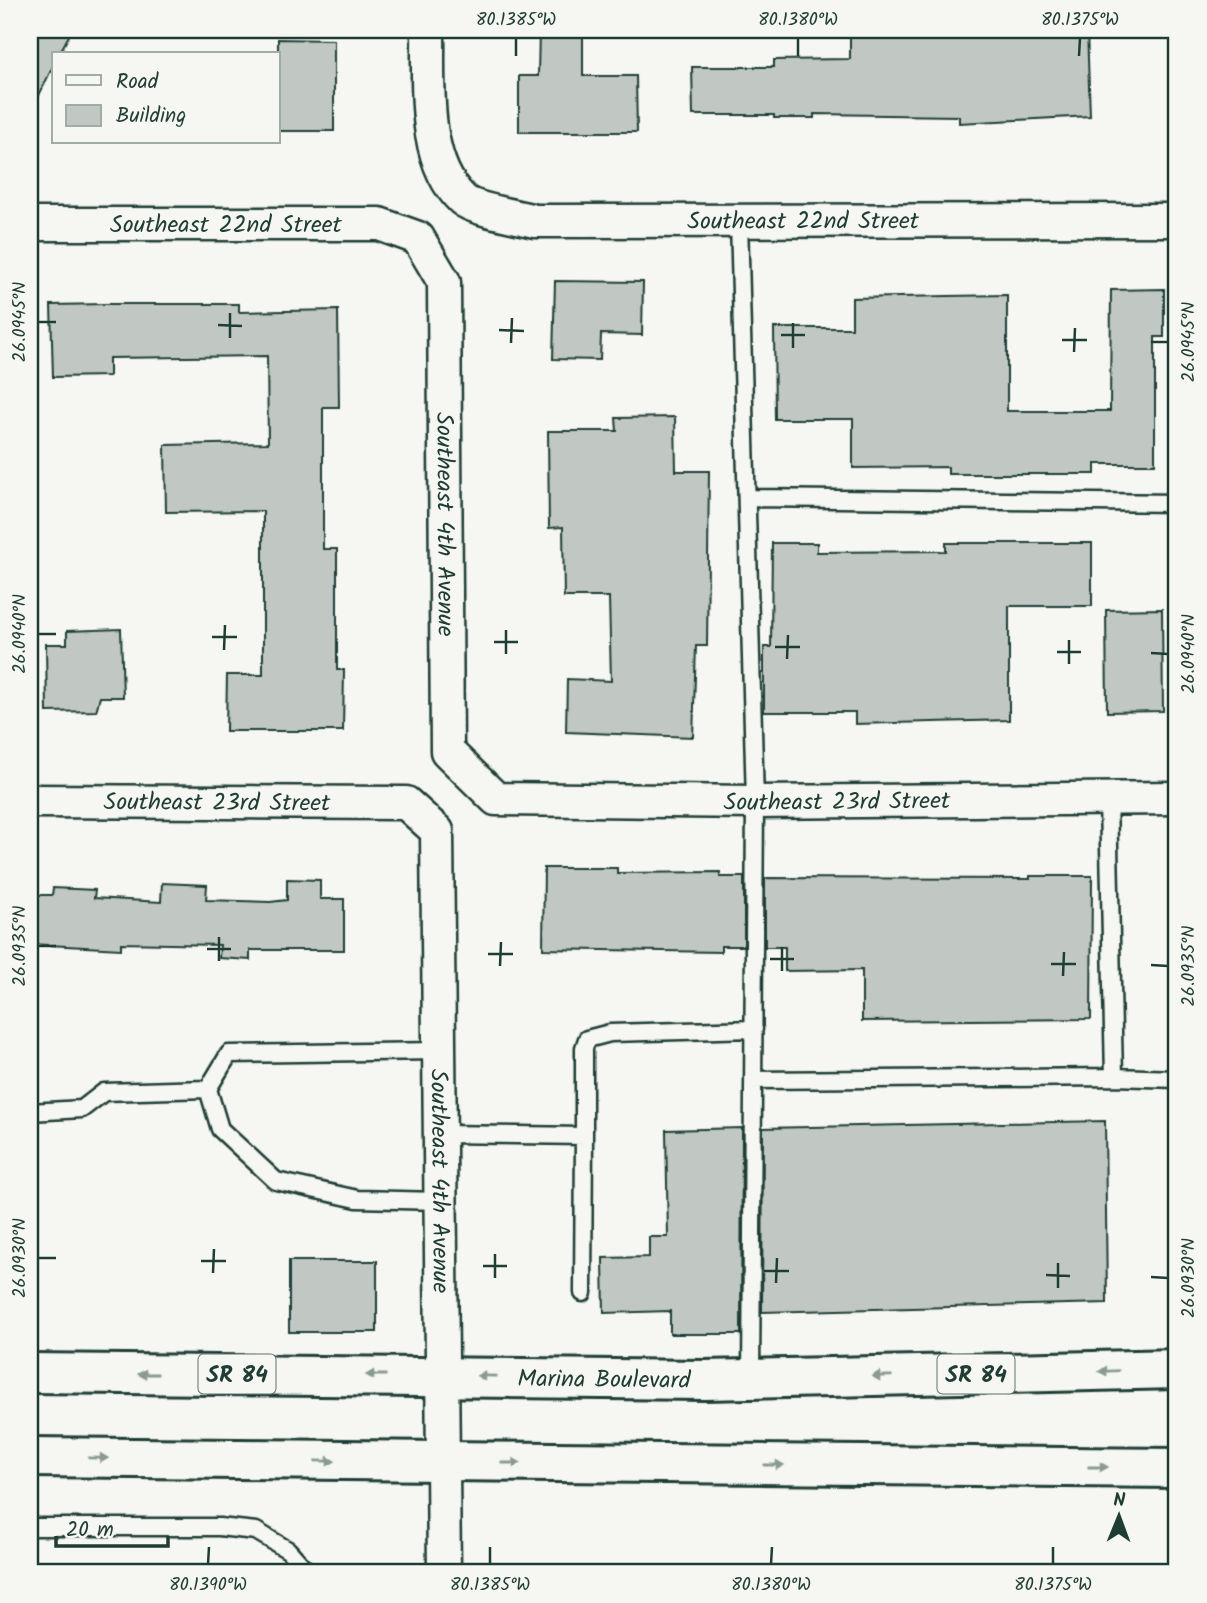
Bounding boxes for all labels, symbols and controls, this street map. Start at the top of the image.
text: 80.1385°W [476,6,556,35]
text: 80.1380°W [758,6,838,35]
text: 80.1375°W [1041,6,1119,35]
legend [52,52,280,144]
text: Road [116,66,159,99]
text: Building [116,100,186,133]
street label: Southeast 22nd Street [687,202,920,242]
street label: Southeast 22nd Street [110,206,343,245]
text: 26.0945°N [6,282,35,362]
text: 26.0945°N [1175,302,1204,382]
street label: Southeast 4th Avenue [424,412,464,637]
text: 26.0940°N [6,594,35,674]
text: 26.0940°N [1175,614,1204,694]
street label: Southeast 23rd Street [723,782,951,823]
street label: Southeast 23rd Street [104,783,331,824]
text: 26.0935°N [6,906,35,986]
text: 26.0935°N [1175,926,1204,1006]
street label: Southeast 4th Avenue [418,1069,459,1294]
text: 26.0930°N [6,1218,35,1298]
text: 26.0930°N [1175,1238,1204,1318]
road number: SR 84 [198,1354,276,1394]
road number: SR 84 [937,1354,1014,1394]
street label: Marina Boulevard [517,1360,692,1401]
one-way arrow [1098,1365,1120,1376]
one-way arrow [137,1368,159,1379]
one-way arrow [365,1369,387,1381]
one-way arrow [475,1370,497,1382]
one-way arrow [870,1371,892,1382]
one-way arrow [87,1452,109,1464]
one-way arrow [315,1455,337,1467]
one-way arrow [500,1457,522,1468]
one-way arrow [763,1459,785,1471]
one-way arrow [1087,1461,1109,1473]
north arrow [1084,1480,1154,1550]
text: N [1113,1486,1126,1516]
scale bar [56,1505,168,1549]
text: 20 m [66,1514,114,1547]
text: 80.1390°W [169,1571,247,1600]
text: 80.1385°W [450,1571,530,1600]
text: 80.1380°W [731,1571,811,1600]
text: 80.1375°W [1014,1571,1092,1600]

